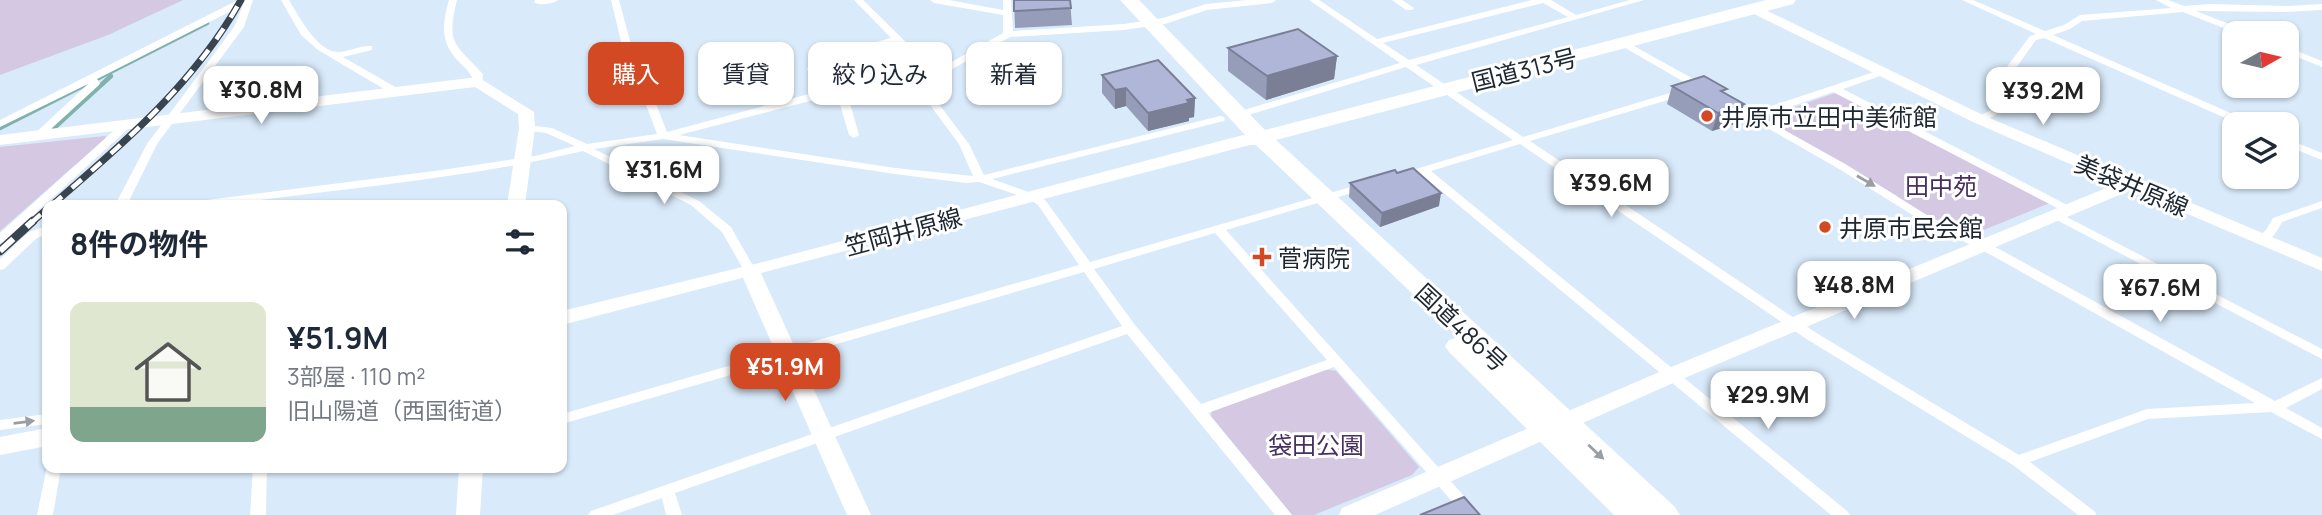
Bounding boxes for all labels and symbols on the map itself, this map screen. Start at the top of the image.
north arrow [2222,21,2300,98]
street label: 国道313号 [1468,40,1580,98]
pin: ¥30.8M [204,66,318,126]
pin: ¥39.2M [1986,68,2100,127]
place label: 井原市立田中美術館 [1721,100,1937,133]
marker: 井原市立田中美術館 [1699,108,1715,124]
pin: ¥31.6M [607,146,721,206]
street label: 美袋井原線 [2070,146,2194,224]
pin: ¥39.6M [1554,160,1668,219]
park label: 田中苑 [1905,169,1977,202]
one-way arrow [1856,175,1875,187]
street label: 笠岡井原線 [841,200,965,262]
place label: 井原市民会館 [1839,211,1983,244]
marker: 井原市民会館 [1817,219,1833,235]
place label: 菅病院 [1278,241,1350,274]
marker: 菅病院 [1252,247,1272,267]
pin: ¥48.8M [1797,262,1911,321]
pin: ¥67.6M [2103,264,2217,324]
street label: 国道486号 [1409,276,1515,378]
pin: ¥51.9M [728,344,842,403]
pin: ¥29.9M [1711,372,1825,431]
one-way arrow [13,416,35,427]
park label: 袋田公園 [1268,428,1364,461]
one-way arrow [1588,444,1605,460]

